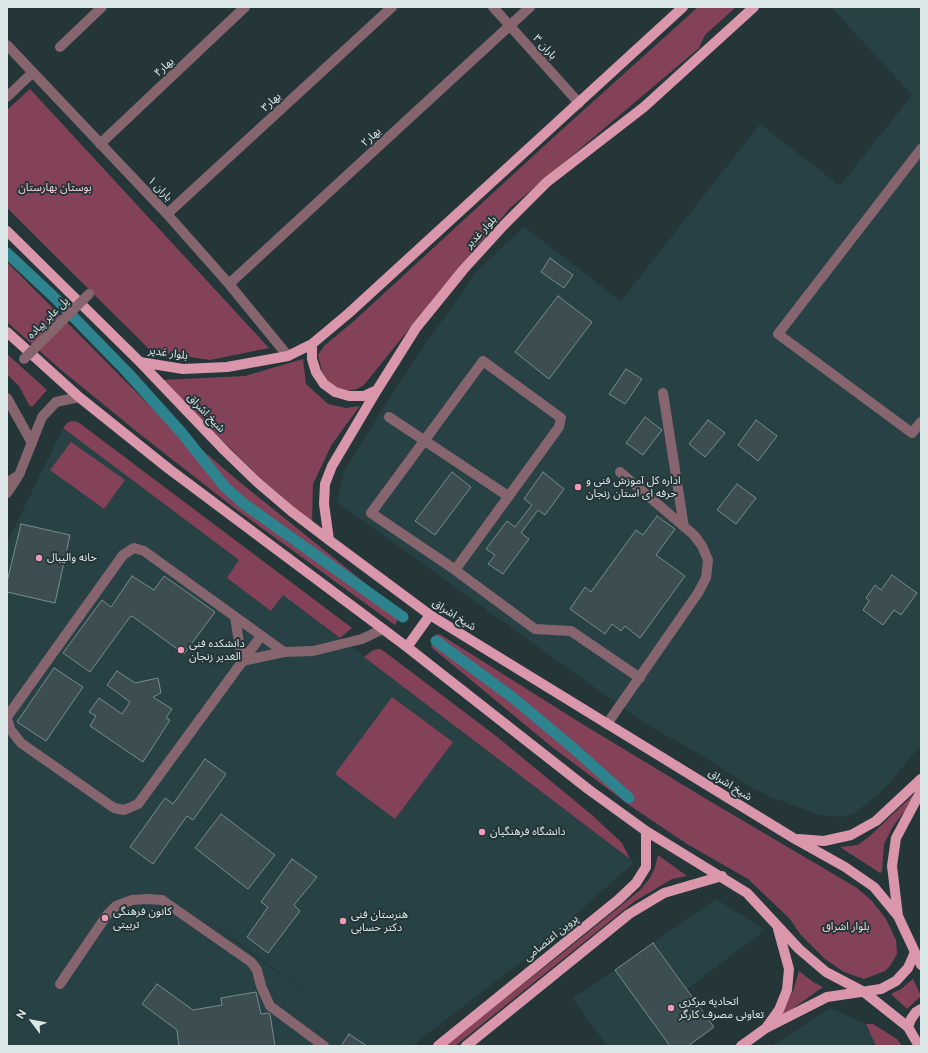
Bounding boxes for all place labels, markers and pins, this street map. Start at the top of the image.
place label: اداره کل آموزش فنی و حرفه ای استان زنجان [586,474,681,500]
marker: اداره کل آموزش فنی و حرفه ای استان زنجان [573,482,583,492]
place label: خانه والیبال [47,551,97,565]
marker: خانه والیبال [34,553,44,563]
place label: دانشکده فنی الغدیر زنجان [189,637,245,663]
marker: دانشکده فنی الغدیر زنجان [176,645,186,655]
place label: دانشگاه فرهنگیان [490,825,566,839]
marker: دانشگاه فرهنگیان [477,827,487,837]
place label: کانون فرهنگی تربیتی [113,905,172,931]
place label: هنرستان فنی دکتر حسابی [351,908,408,934]
marker: کانون فرهنگی تربیتی [100,913,110,923]
marker: هنرستان فنی دکتر حسابی [338,916,348,926]
place label: اتحادیه مرکزی تعاونی مصرف کارگر [679,995,764,1021]
marker: اتحادیه مرکزی تعاونی مصرف کارگر [666,1003,676,1013]

